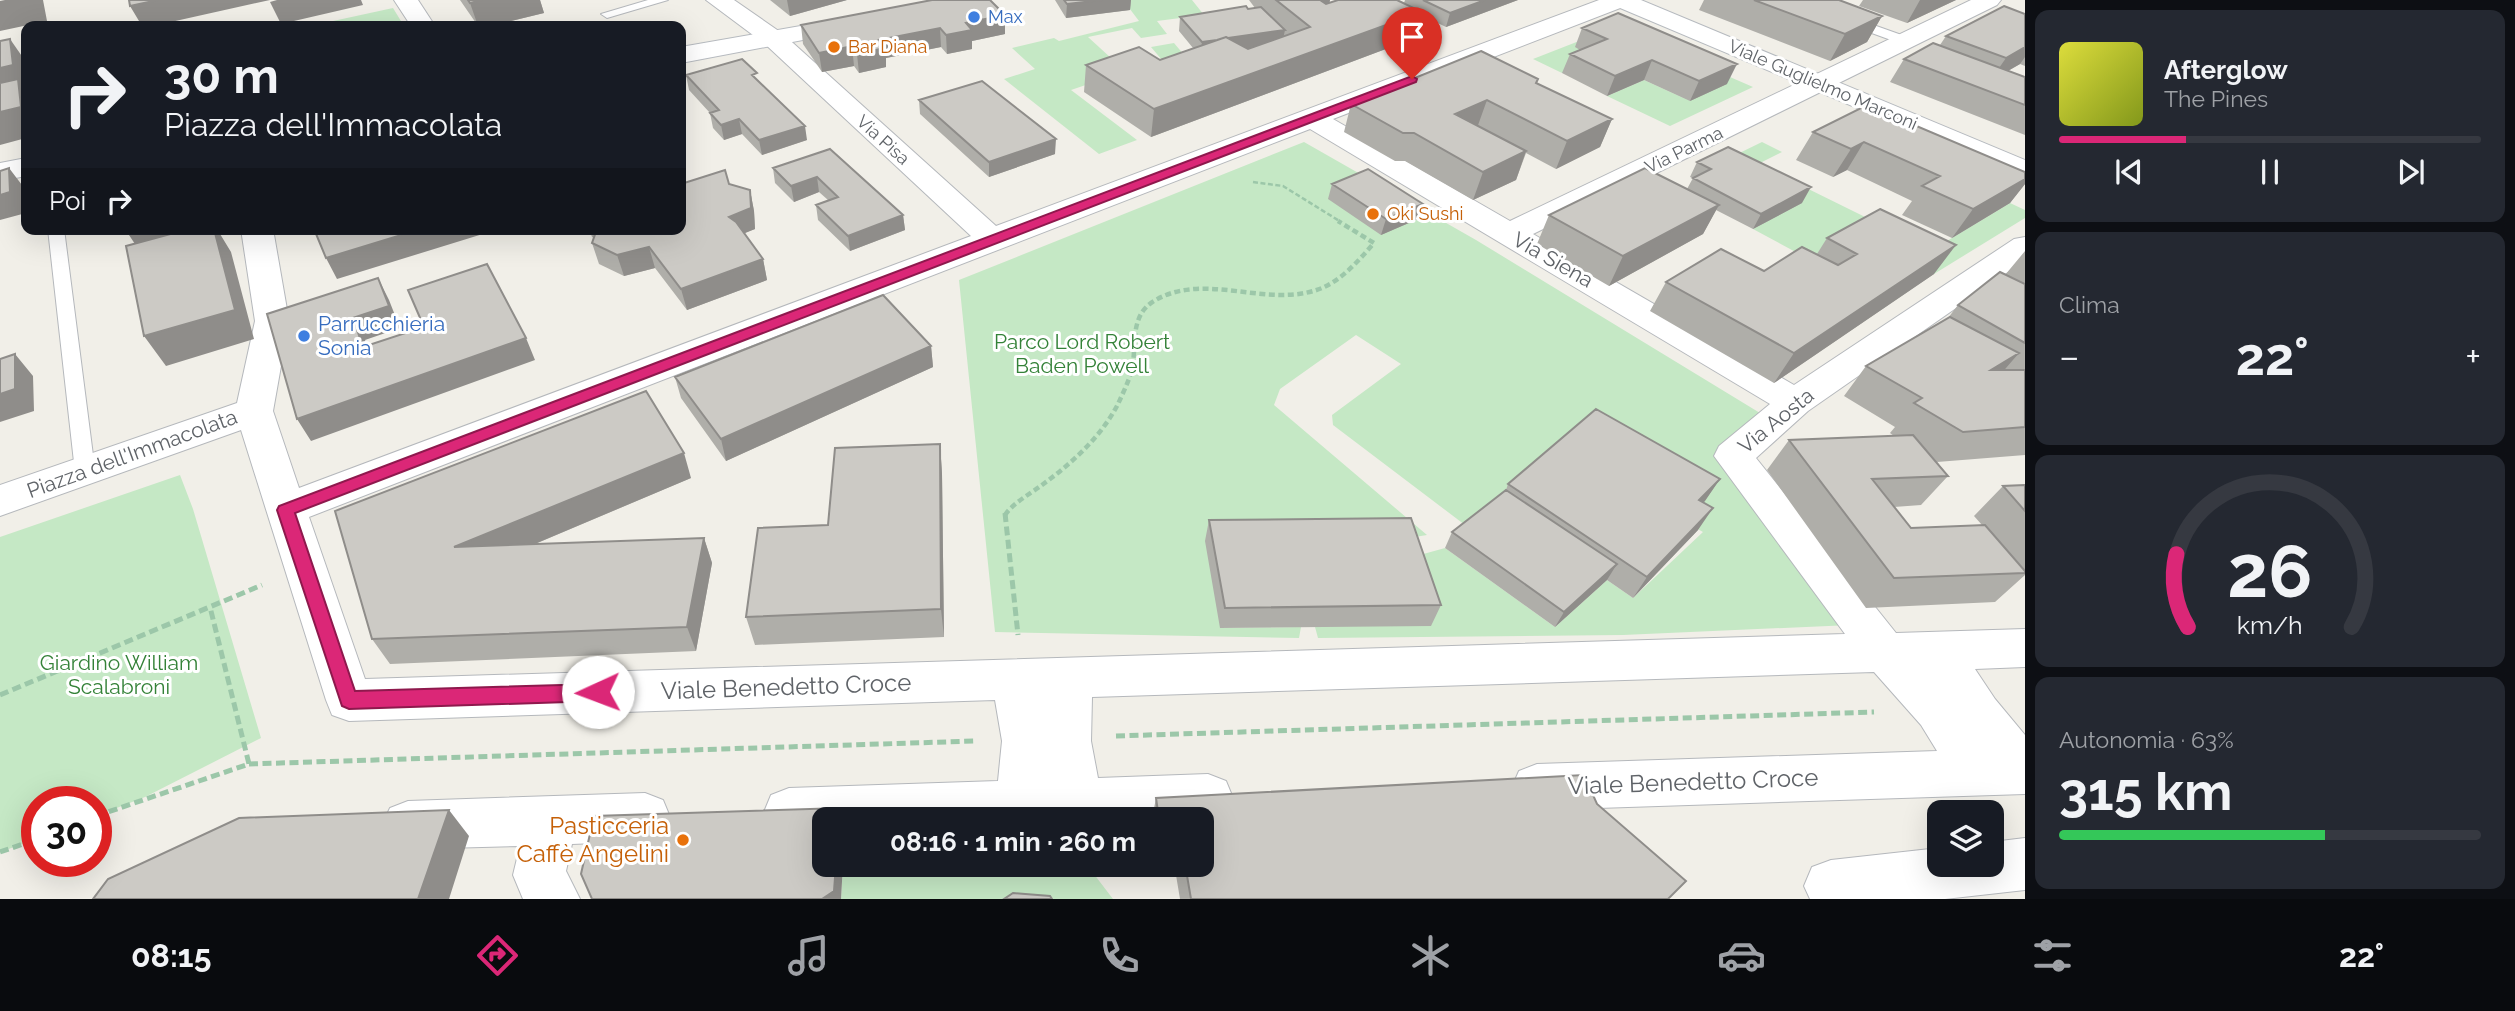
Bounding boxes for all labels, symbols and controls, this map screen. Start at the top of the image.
place label: Max [988,6,1023,27]
pin [1382,7,1442,79]
marker: Max [966,9,982,25]
icon: arrive [1393,18,1431,56]
street label: Viale Guglielmo Marconi [1726,35,1921,134]
place label: Bar Diana [848,36,927,57]
marker: Bar Diana [826,39,842,55]
text: 30 m [164,47,279,104]
icon: right [49,49,140,140]
text: Afterglow [2164,55,2288,85]
text: The Pines [2164,85,2268,112]
text: Piazza dell'Immacolata [164,106,502,143]
street label: Via Pisa [852,110,914,169]
street label: Via Parma [1641,122,1726,177]
icon: previous [2110,153,2148,191]
icon: pause [2251,153,2289,191]
icon: next [2392,153,2430,191]
icon: right [100,182,138,220]
text: Poi [49,186,86,216]
place label: Oki Sushi [1387,203,1463,224]
marker: Oki Sushi [1365,206,1381,222]
street label: Via Siena [1508,226,1598,293]
text: Clima [2059,291,2120,318]
place label: Parrucchieria Sonia [318,311,445,360]
text: 22° [2236,326,2309,387]
marker: Parrucchieria Sonia [296,328,312,344]
park label: Parco Lord Robert Baden Powell [994,329,1170,378]
text: − [2059,334,2079,379]
text: + [2465,334,2481,379]
street label: Via Aosta [1733,383,1819,459]
street label: Piazza dell'Immacolata [23,404,240,503]
text: 26 [2227,529,2313,614]
text: km/h [2237,609,2303,639]
park label: Giardino William Scalabroni [40,650,198,699]
position arrow [561,655,635,729]
street label: Viale Benedetto Croce [660,668,912,705]
text: Autonomia · 63% [2059,726,2234,753]
text: 315 km [2059,761,2232,822]
street label: Viale Benedetto Croce [1567,763,1819,800]
speed limit sign: 30 [21,786,112,877]
map controls [1927,800,2004,877]
button: layers [1927,800,2004,877]
place label: Pasticceria Caffè Angelini [516,811,669,868]
text: 08:16 · 1 min · 260 m [890,827,1136,857]
marker: Pasticceria Caffè Angelini [675,832,691,848]
icon: directions [473,931,522,980]
icon: music [784,931,833,980]
icon: phone [1095,931,1144,980]
icon: climate [1406,931,1455,980]
icon: car [1717,931,1766,980]
icon: filters [2028,931,2077,980]
text: 08:15 [131,937,211,974]
text: 22° [2339,937,2384,974]

